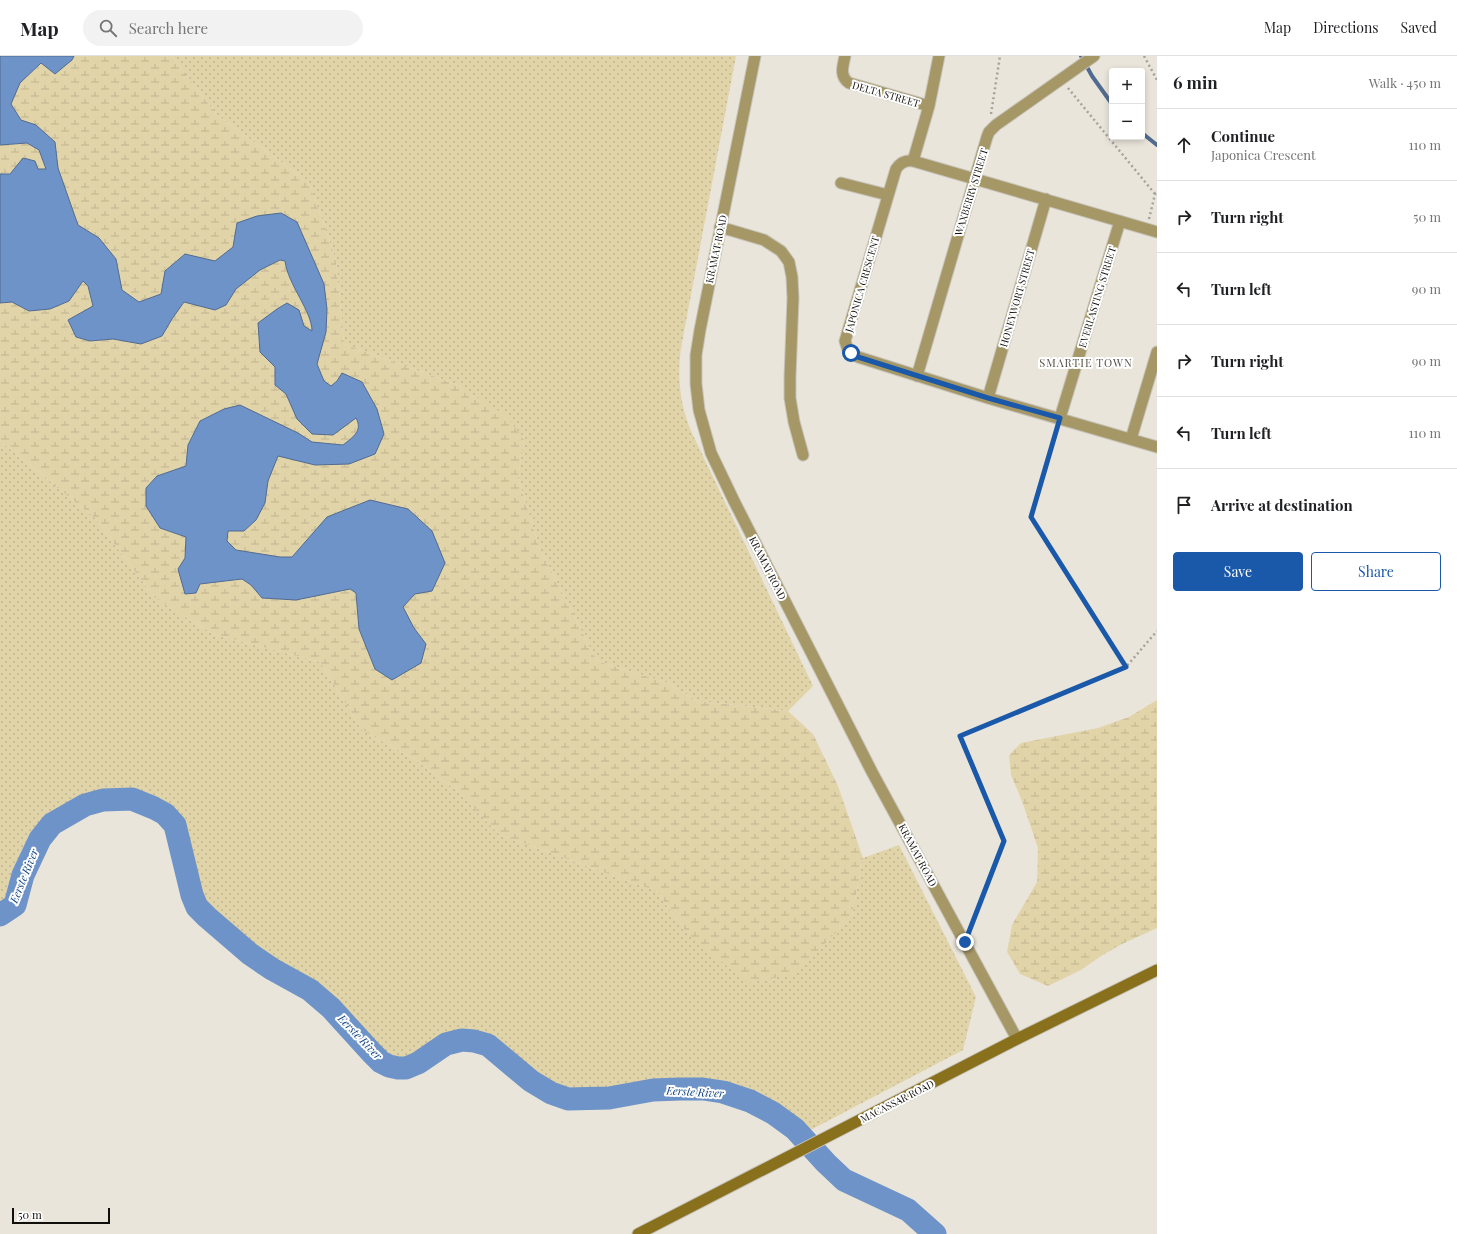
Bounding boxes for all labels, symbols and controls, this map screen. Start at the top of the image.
search box [83,10,363,46]
text: Map [20,15,59,41]
icon: search [97,17,119,39]
text: Search here [129,18,208,38]
text: Map [1264,18,1291,37]
text: Directions [1313,18,1379,37]
text: Saved [1401,18,1437,37]
map controls [1109,68,1145,140]
button: + [1109,68,1145,104]
text: 6 min [1173,71,1218,93]
text: Walk · 450 m [1369,74,1441,91]
street label: DELTA STREET [851,78,921,110]
button: − [1109,104,1145,140]
text: Continue [1211,126,1275,146]
icon: ahead [1173,134,1195,156]
text: 110 m [1409,136,1441,153]
text: Japonica Crescent [1211,146,1316,163]
street label: WAXBERRY STREET [951,147,991,238]
icon: right [1173,206,1195,228]
text: Turn right [1211,207,1284,227]
text: 50 m [1413,208,1441,225]
street label: KRAMAT ROAD [702,214,730,284]
street label: JAPONICA CRESCENT [841,234,882,335]
street label: EVERLASTING STREET [1075,245,1119,349]
street label: HONEYWORT STREET [996,247,1038,349]
icon: left [1173,278,1195,300]
text: Turn left [1211,279,1272,299]
text: 90 m [1412,280,1441,297]
route start [842,344,860,362]
icon: right [1173,350,1195,372]
text: Turn right [1211,351,1284,371]
text: 90 m [1412,352,1441,369]
district label: SMARTIE TOWN [1039,355,1133,370]
icon: left [1173,422,1195,444]
text: Turn left [1211,423,1272,443]
text: 110 m [1409,424,1441,441]
icon: arrive [1173,494,1195,516]
text: Arrive at destination [1211,495,1353,515]
street label: KRAMAT ROAD [746,534,790,602]
button: Save [1173,552,1303,591]
button: Share [1311,552,1441,591]
street label: KRAMAT ROAD [896,821,940,889]
water label: Eerste River [5,846,41,906]
route end [956,933,974,951]
water label: Eerste River [334,1010,386,1063]
street label: MACASSAR ROAD [858,1076,936,1126]
water label: Eerste River [665,1082,724,1101]
scale bar [12,1206,110,1225]
text: 50 m [18,1207,42,1222]

